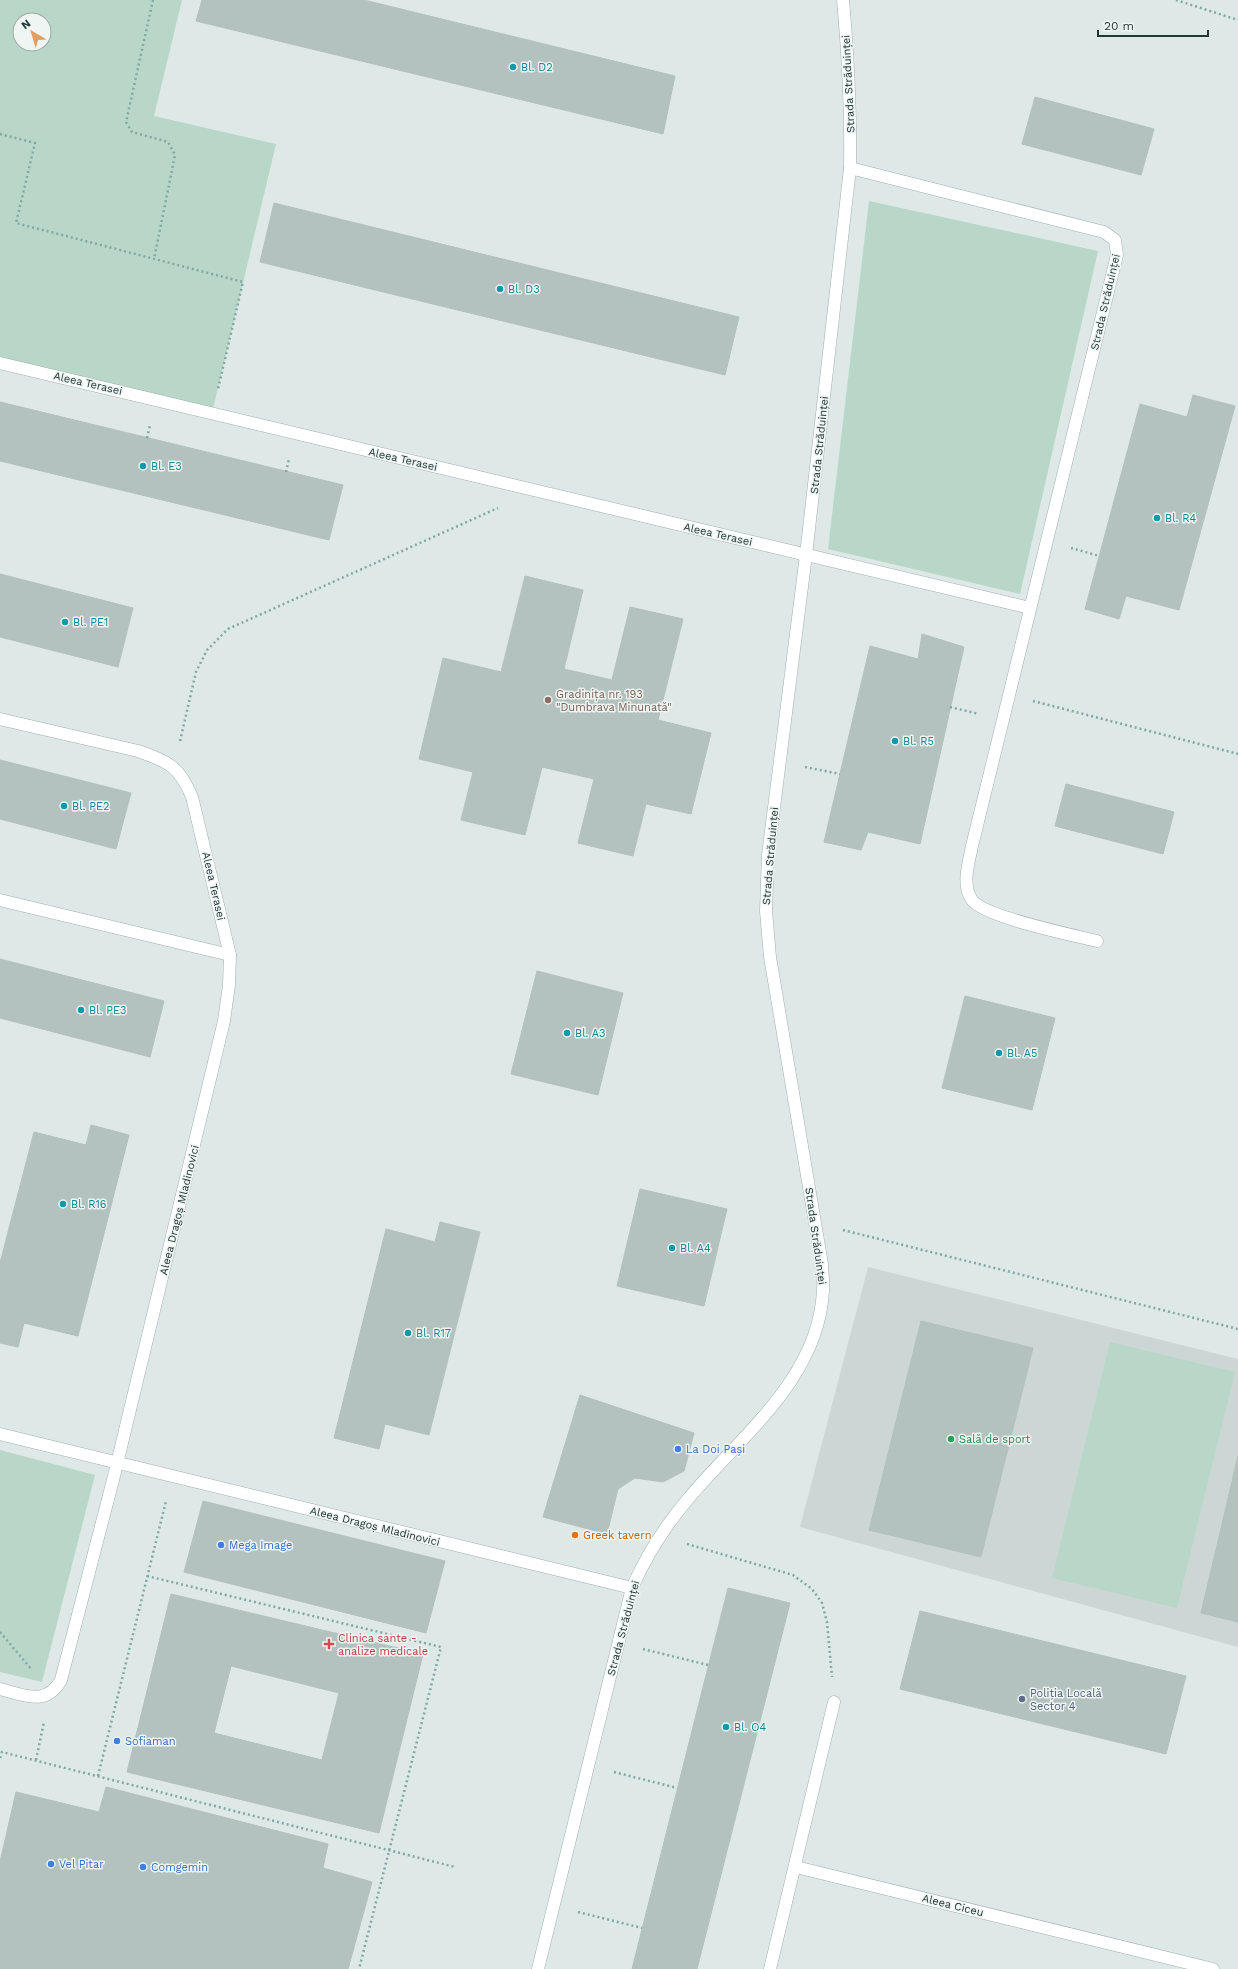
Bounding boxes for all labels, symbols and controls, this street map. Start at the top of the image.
north arrow [12,12,52,52]
scale bar [1098,12,1208,38]
text: N [19,17,33,32]
text: 20 m [1104,19,1134,33]
street label: Strada Străduinței [839,34,858,133]
place label: Bl. D2 [521,61,553,74]
marker: Bl. D2 [508,62,518,72]
street label: Strada Străduinței [1088,253,1123,351]
place label: Bl. D3 [508,283,540,296]
marker: Bl. D3 [495,284,505,294]
street label: Aleea Terasei [52,369,124,398]
street label: Strada Străduinței [808,395,831,495]
street label: Aleea Terasei [367,445,439,474]
place label: Bl. E3 [151,460,182,473]
marker: Bl. E3 [138,461,148,471]
place label: Bl. R4 [1165,512,1196,525]
marker: Bl. R4 [1152,513,1162,523]
street label: Aleea Terasei [682,520,754,549]
place label: Bl. PE1 [73,616,108,629]
marker: Bl. PE1 [60,617,70,627]
place label: Gradinița nr. 193 "Dumbrava Minunată" [556,688,672,714]
marker: Gradinița nr. 193 "Dumbrava Minunată" [543,695,553,705]
place label: Bl. R5 [903,735,934,748]
marker: Bl. R5 [890,736,900,746]
place label: Bl. PE2 [72,800,109,813]
marker: Bl. PE2 [59,801,69,811]
street label: Strada Străduinței [760,806,781,906]
street label: Aleea Terasei [199,850,228,922]
place label: Bl. PE3 [89,1004,126,1017]
marker: Bl. PE3 [76,1005,86,1015]
place label: Bl. A3 [575,1027,605,1040]
marker: Bl. A3 [562,1028,572,1038]
place label: Bl. A5 [1007,1047,1037,1060]
marker: Bl. A5 [994,1048,1004,1058]
street label: Aleea Dragoș Mladinovici [157,1144,202,1276]
street label: Strada Străduinței [802,1186,829,1286]
place label: Bl. R16 [71,1198,107,1211]
marker: Bl. R16 [58,1199,68,1209]
place label: Bl. A4 [680,1242,711,1255]
marker: Bl. A4 [667,1243,677,1253]
place label: Bl. R17 [416,1327,451,1340]
marker: Bl. R17 [403,1328,413,1338]
place label: Sală de sport [959,1433,1031,1446]
marker: Sală de sport [946,1434,956,1444]
place label: La Doi Pași [686,1443,745,1456]
marker: La Doi Pași [673,1444,683,1454]
street label: Aleea Dragoș Mladinovici [309,1504,441,1549]
place label: Greek tavern [583,1529,652,1542]
marker: Greek tavern [570,1530,580,1540]
place label: Mega Image [229,1539,292,1552]
marker: Mega Image [216,1540,226,1550]
street label: Strada Străduinței [604,1579,642,1677]
place label: Clinica sante - analize medicale [338,1632,428,1658]
marker: Clinica sante - analize medicale [323,1638,335,1650]
place label: Poliția Locală Sector 4 [1030,1687,1102,1713]
marker: Poliția Locală Sector 4 [1017,1694,1027,1704]
place label: Bl. O4 [734,1721,766,1734]
marker: Bl. O4 [721,1722,731,1732]
place label: Sofiaman [125,1735,176,1748]
marker: Sofiaman [112,1736,122,1746]
place label: Vel Pitar [59,1858,104,1871]
marker: Vel Pitar [46,1859,56,1869]
place label: Comgemin [151,1861,208,1874]
marker: Comgemin [138,1862,148,1872]
street label: Aleea Ciceu [921,1892,985,1919]

